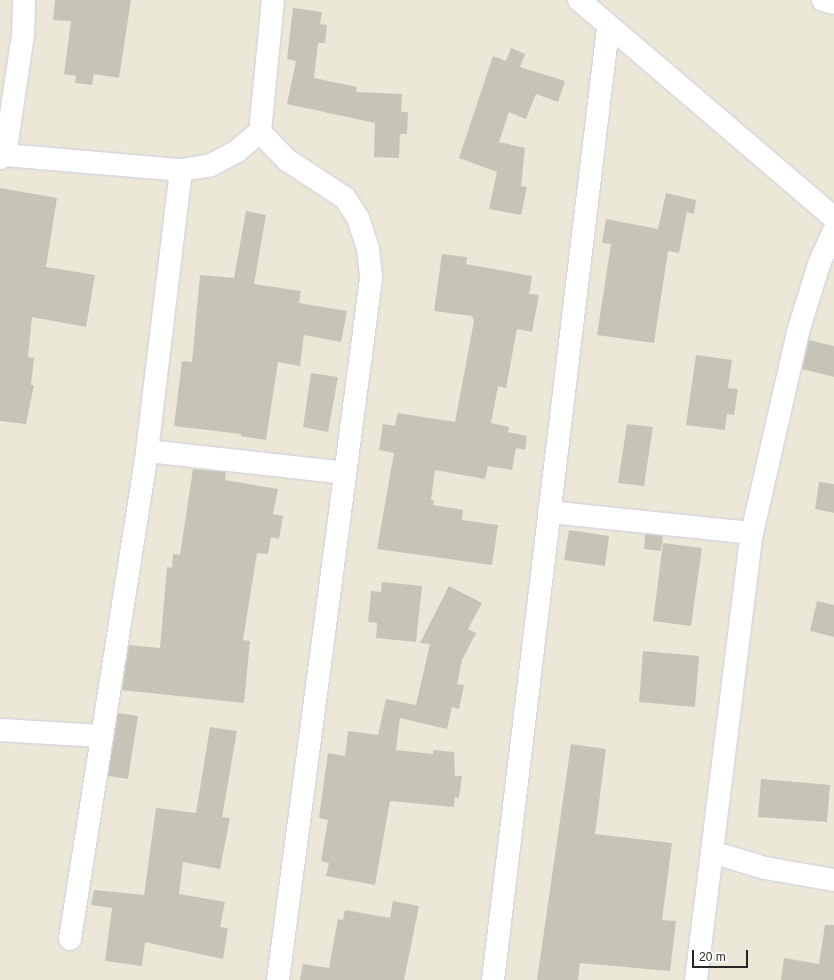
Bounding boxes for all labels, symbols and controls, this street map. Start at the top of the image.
scale bar [694,942,750,968]
text: 20 m [699,950,726,964]

